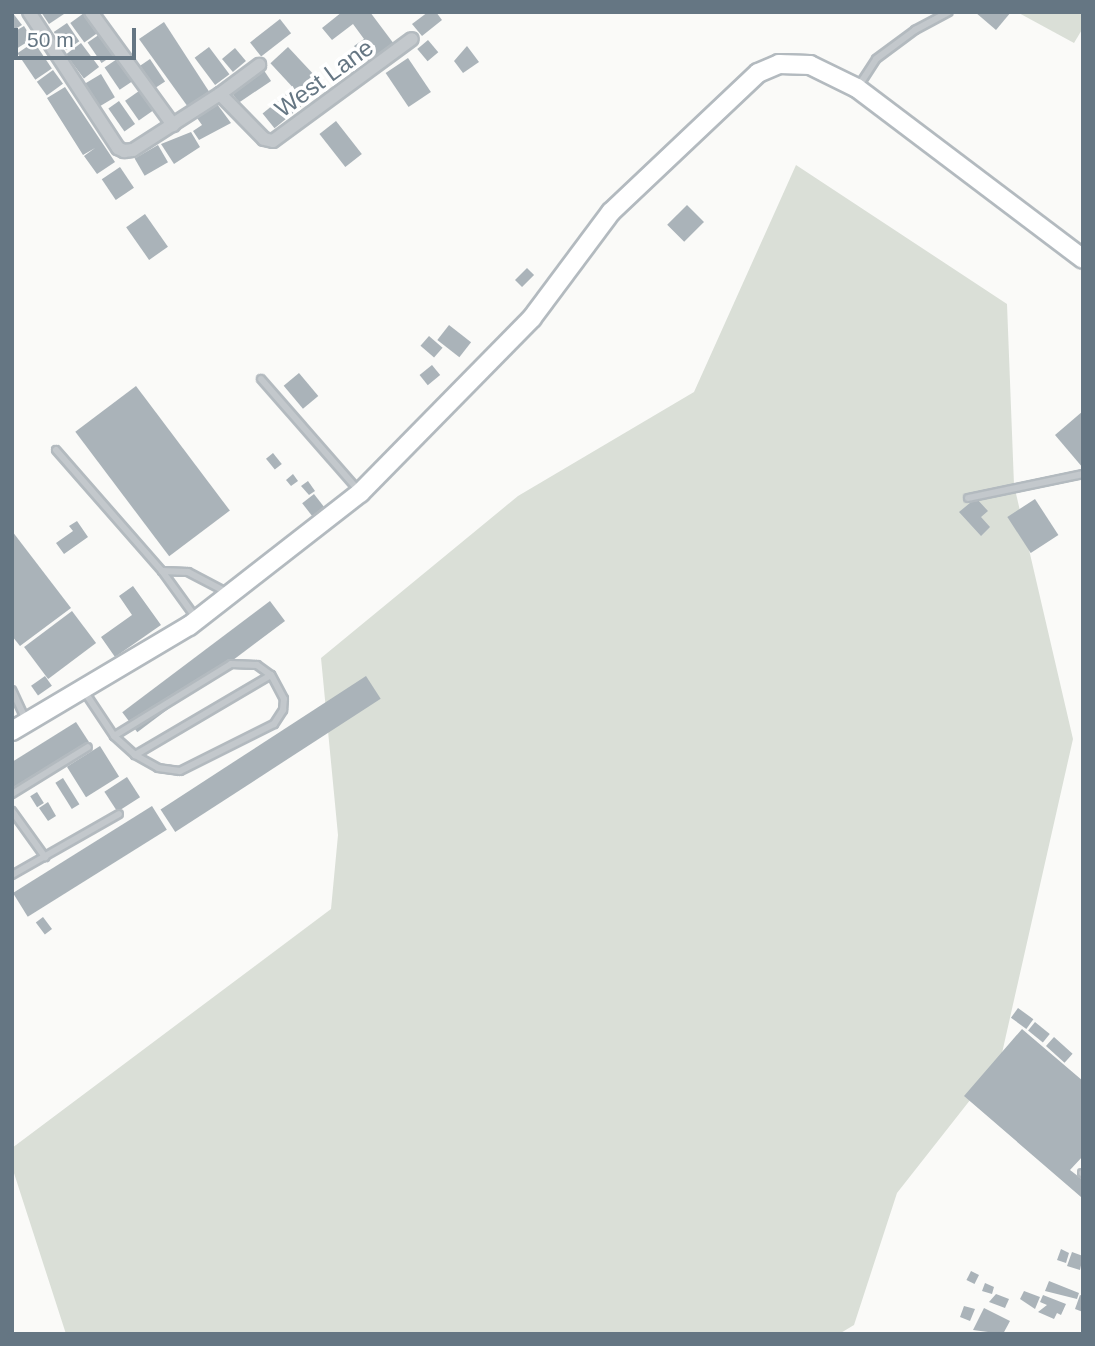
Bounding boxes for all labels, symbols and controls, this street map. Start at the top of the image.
scale bar [18,14,140,58]
text: 50 m [27,28,74,51]
street label: West Lane [269,33,379,123]

